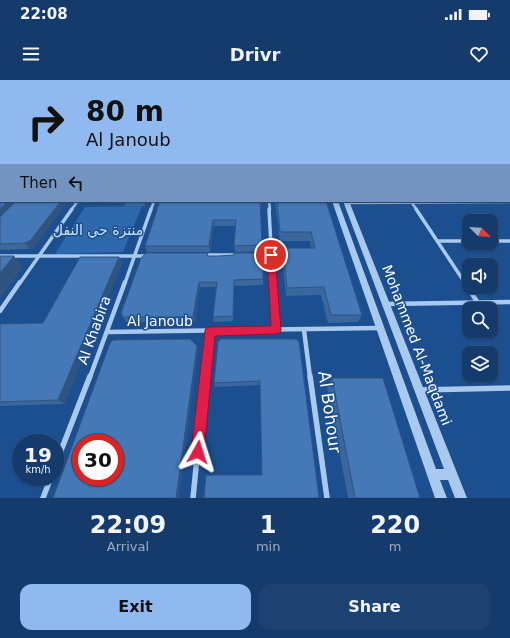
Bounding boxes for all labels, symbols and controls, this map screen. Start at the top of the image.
text: 22:08 [20,5,68,23]
icon: menu [20,43,42,65]
icon: heart [468,43,490,65]
text: Drivr [230,44,280,65]
text: 80 m [86,95,164,128]
icon: right [20,96,72,148]
text: Al Janoub [86,129,171,150]
icon: left [65,172,87,194]
text: Then [20,174,57,192]
north arrow [462,214,498,250]
map controls [462,214,498,382]
park label: منتزة حي النفل [53,222,143,239]
pin [254,238,288,272]
icon: arrive [260,244,282,266]
button: sound [462,258,498,294]
street label: Mohammed Al-Maqdami [379,263,455,427]
street label: Al Khabira [74,294,114,366]
button: search [462,302,498,338]
street label: Al Janoub [127,313,193,329]
button: layers [462,346,498,382]
street label: Al Bohour [314,370,346,454]
position arrow [177,431,219,473]
speed limit sign: 30 [72,434,124,486]
text: 19 [24,443,52,467]
text: km/h [25,464,51,475]
text: 22:09 [90,511,166,539]
text: 1 [260,511,276,539]
text: 220 [370,511,420,539]
text: Arrival [107,539,149,554]
text: min [256,539,280,554]
text: m [389,539,402,554]
button: Exit [20,584,251,630]
button: Share [259,584,490,630]

